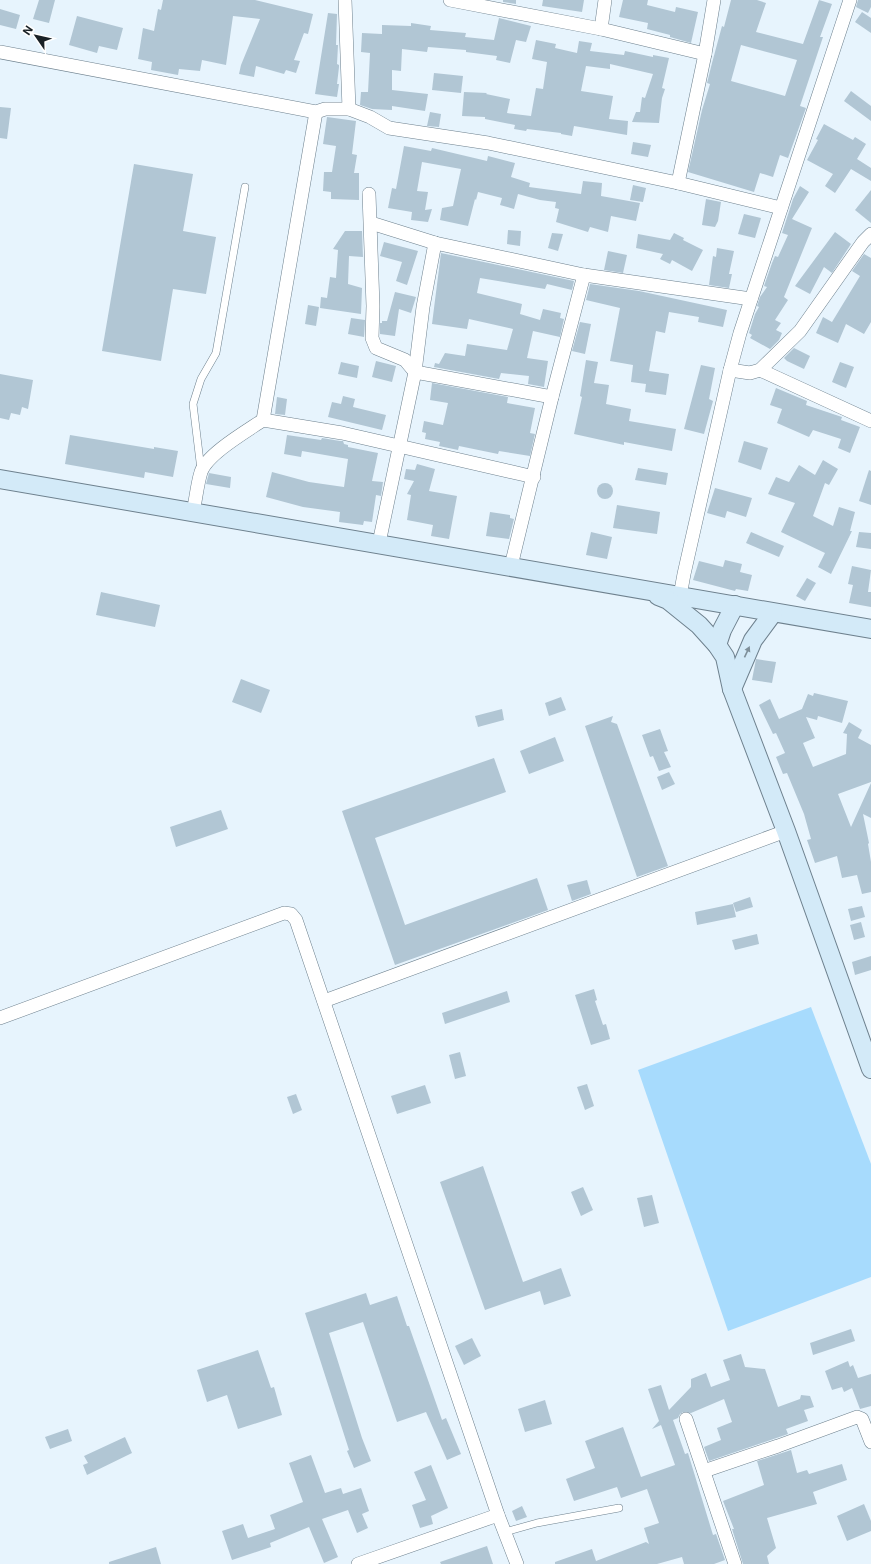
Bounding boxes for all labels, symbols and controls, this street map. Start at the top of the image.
north arrow [16,16,56,56]
text: N [20,23,36,38]
one-way arrow [744,647,750,658]

